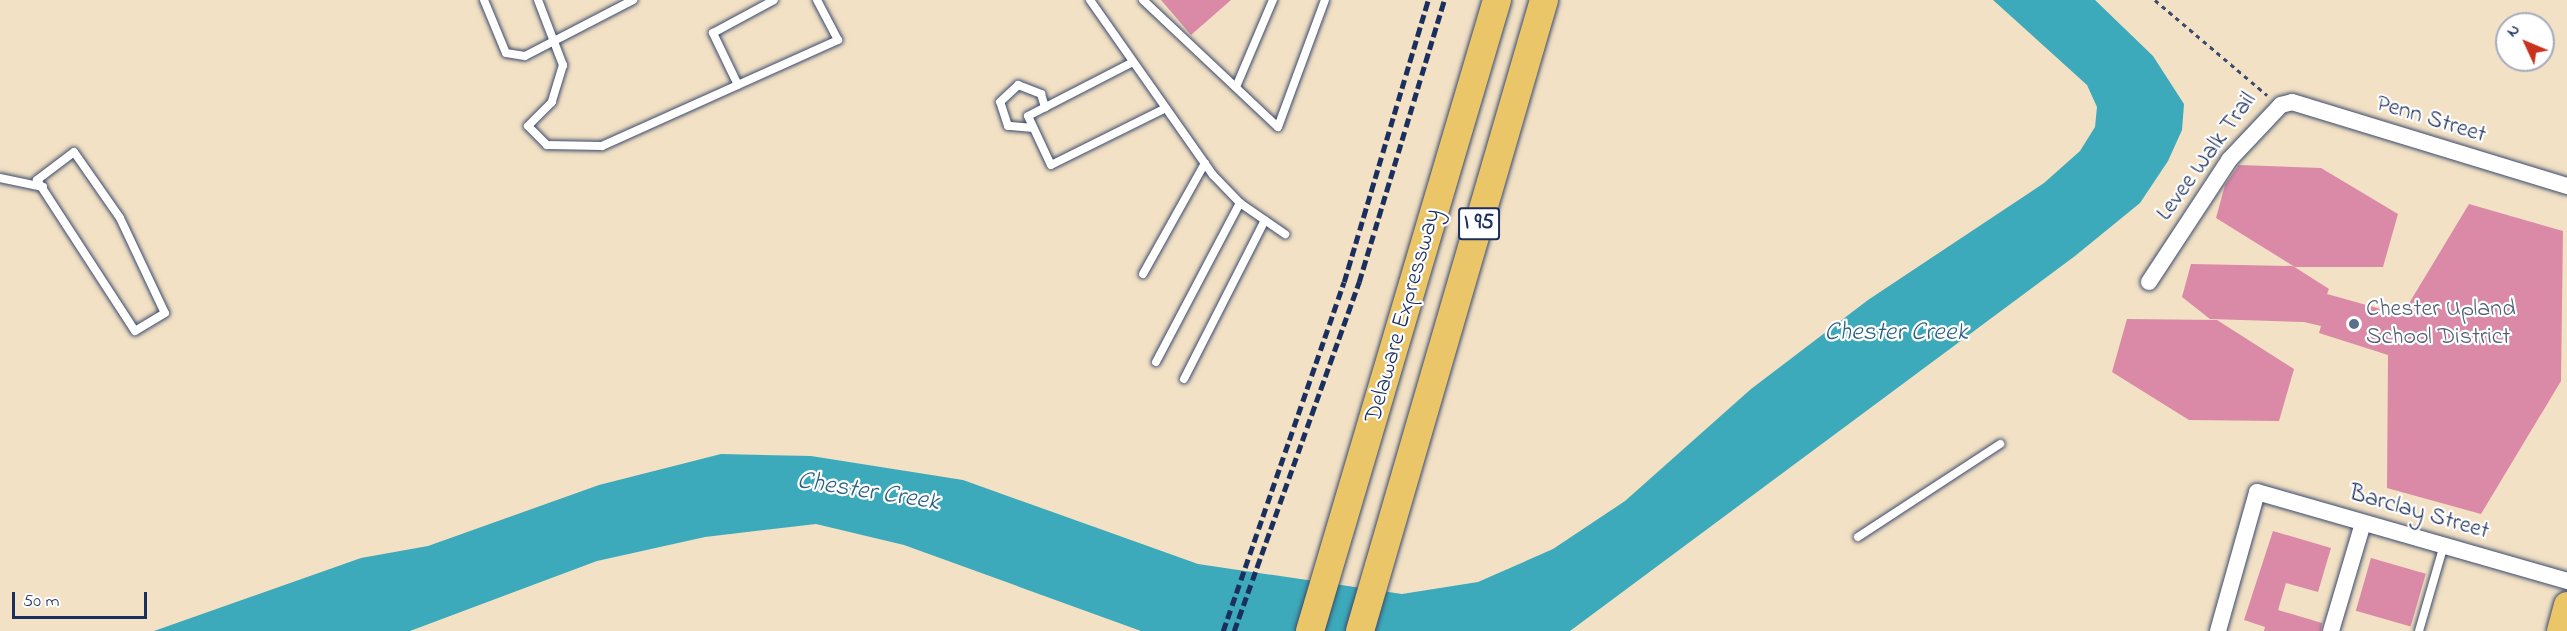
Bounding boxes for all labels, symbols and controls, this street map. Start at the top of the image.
north arrow [2495,12,2555,72]
text: N [2501,19,2526,43]
street label: Levee Walk Trail [2151,87,2263,227]
street label: Penn Street [2373,90,2489,150]
road number: I 95 [1458,205,1500,243]
street label: Delaware Expressway [1360,206,1448,426]
place label: Chester Upland School District [2366,296,2516,352]
marker: Chester Upland School District [2347,317,2361,331]
water label: Chester Creek [1824,318,1968,350]
water label: Chester Creek [795,466,941,520]
street label: Barclay Street [2346,479,2492,547]
scale bar [15,580,150,618]
text: 50 m [23,589,60,615]

